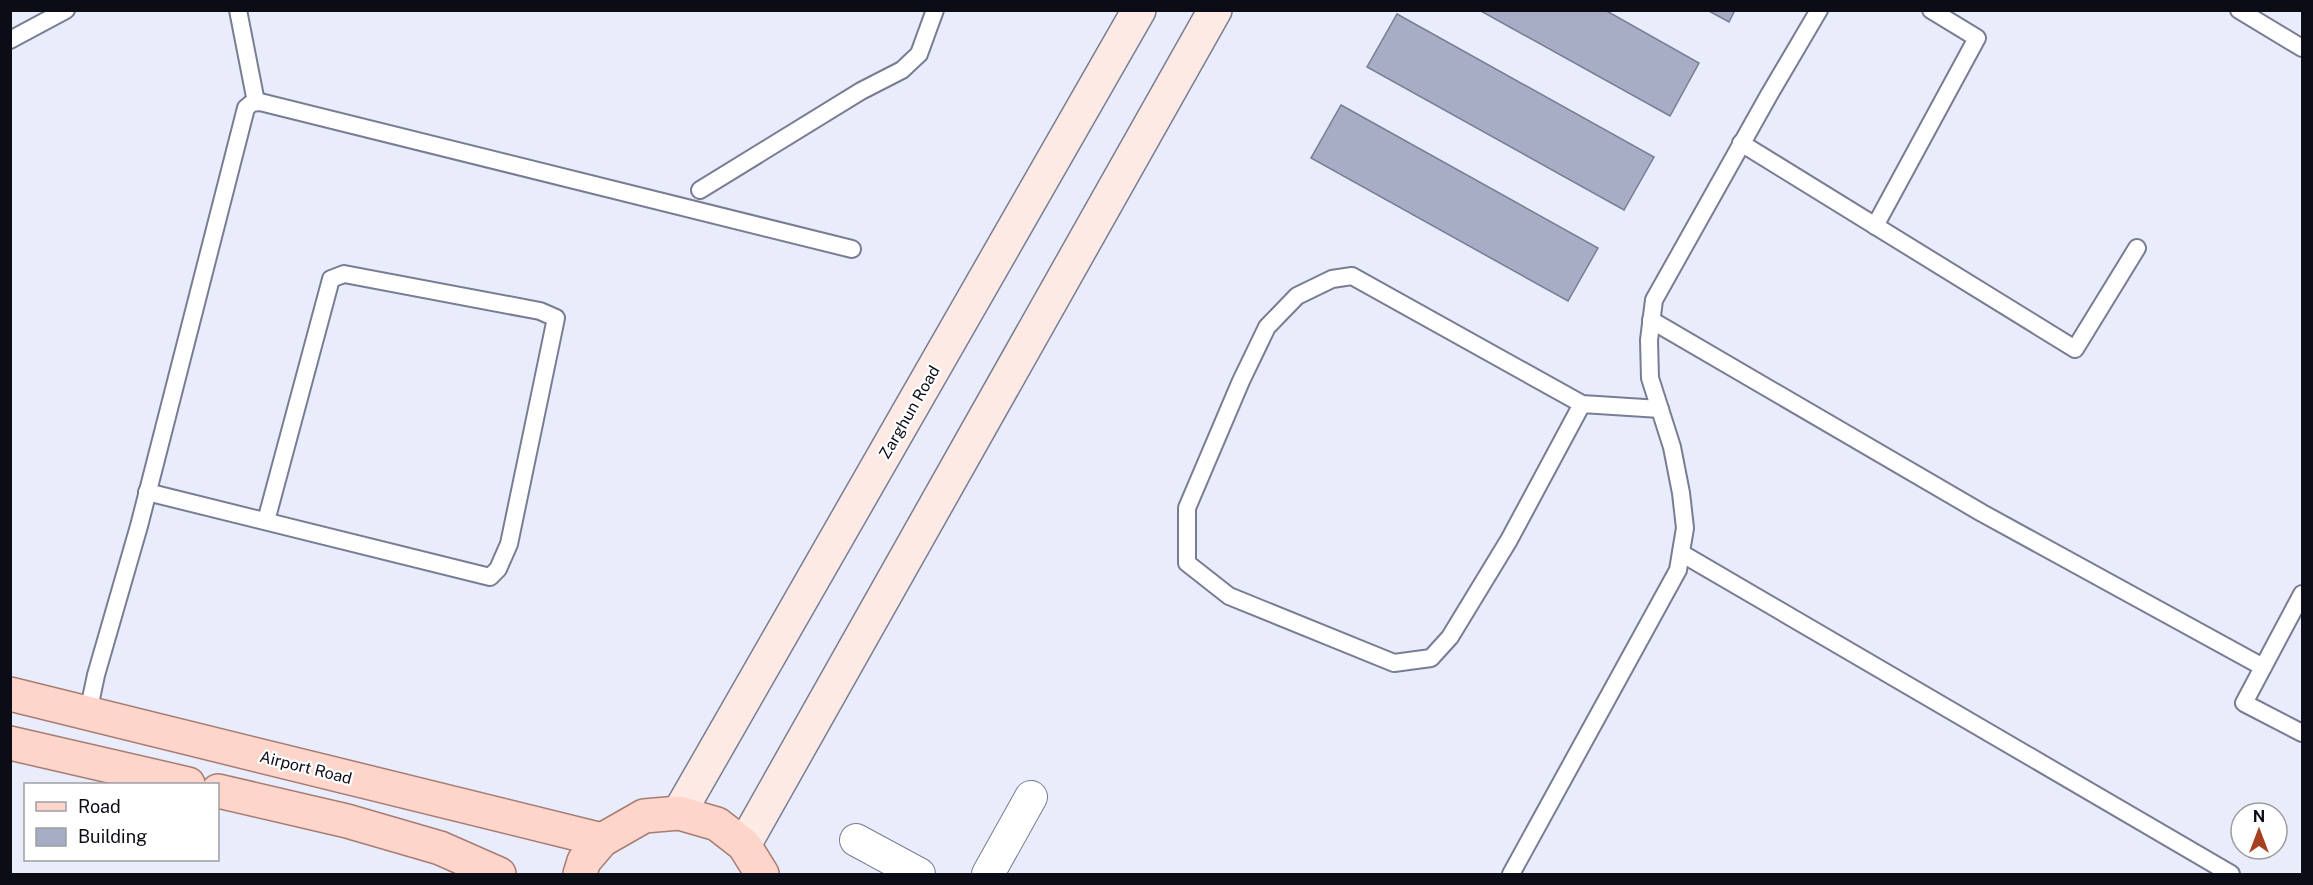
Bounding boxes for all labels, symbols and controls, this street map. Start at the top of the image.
street label: Zarghun Road [875,362,944,462]
street label: Airport Road [258,747,354,788]
legend [24,783,219,861]
text: Road [78,796,121,817]
north arrow [2229,801,2289,861]
text: N [2253,807,2265,826]
text: Building [78,826,147,847]

